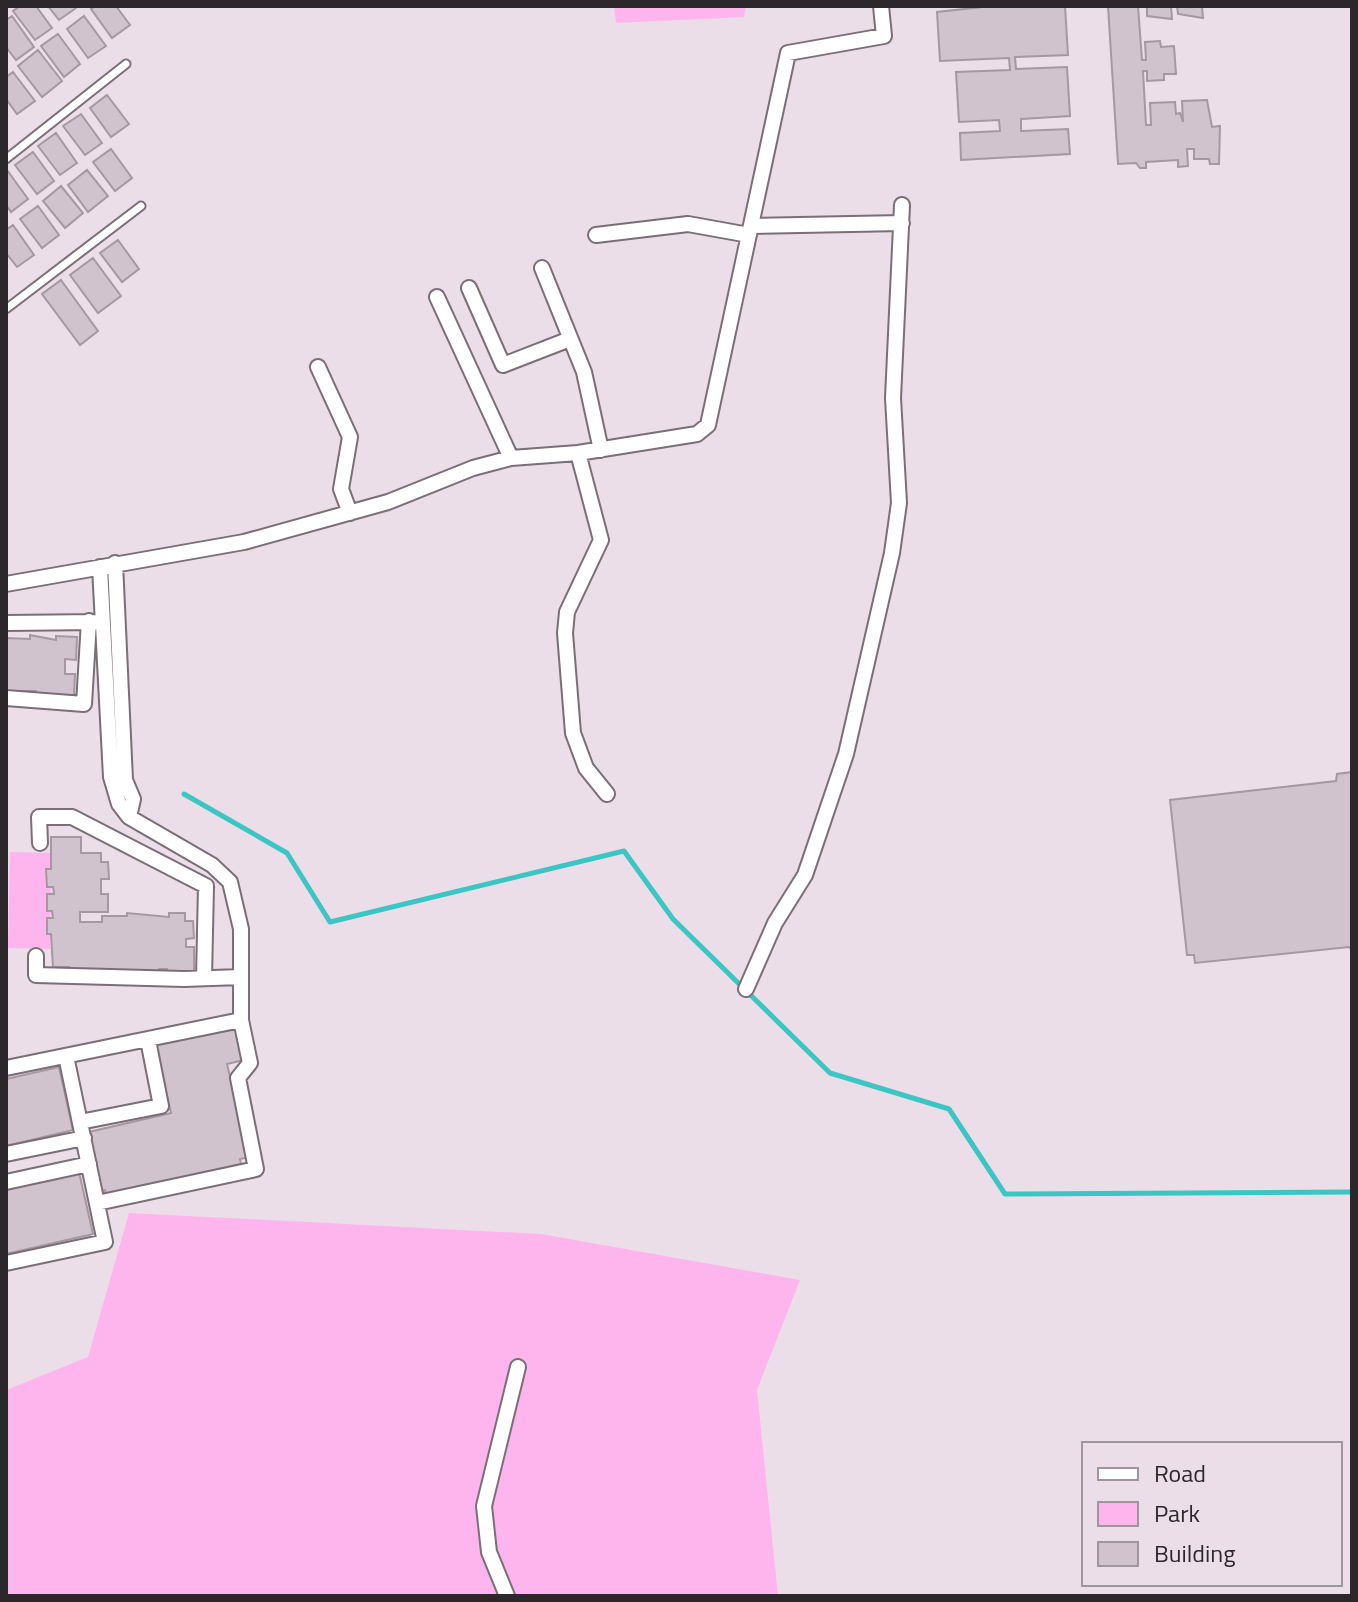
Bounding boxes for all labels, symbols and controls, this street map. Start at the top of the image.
legend [1082,1442,1342,1586]
text: Road [1154,1455,1206,1491]
text: Park [1154,1495,1200,1531]
text: Building [1154,1535,1236,1571]

